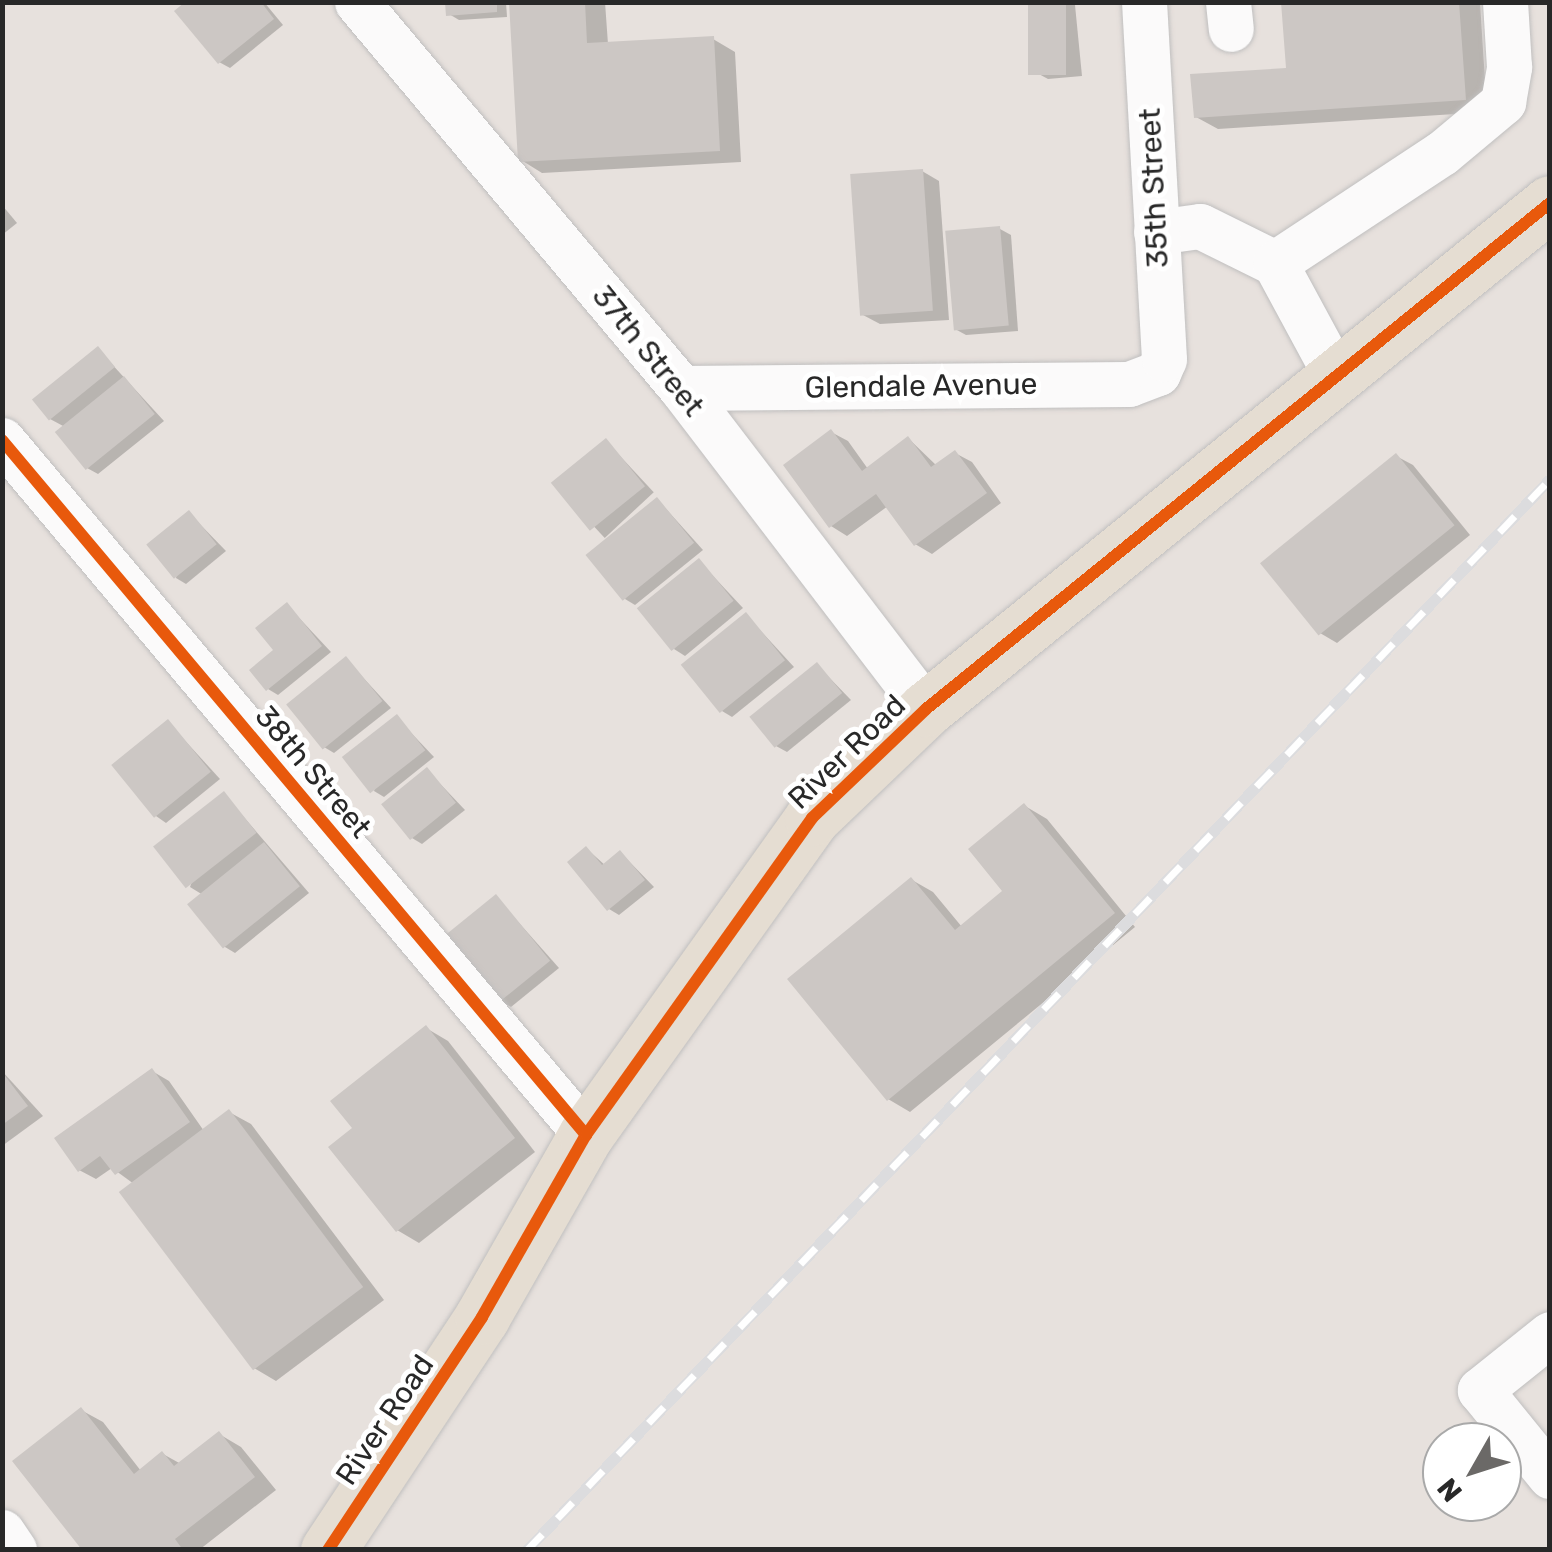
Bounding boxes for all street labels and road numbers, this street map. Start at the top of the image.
street label: 35th Street [1132,107,1176,269]
street label: 37th Street [584,278,712,424]
street label: Glendale Avenue [804,366,1038,406]
street label: River Road [781,687,913,817]
street label: 38th Street [247,699,379,845]
street label: River Road [328,1348,442,1492]

